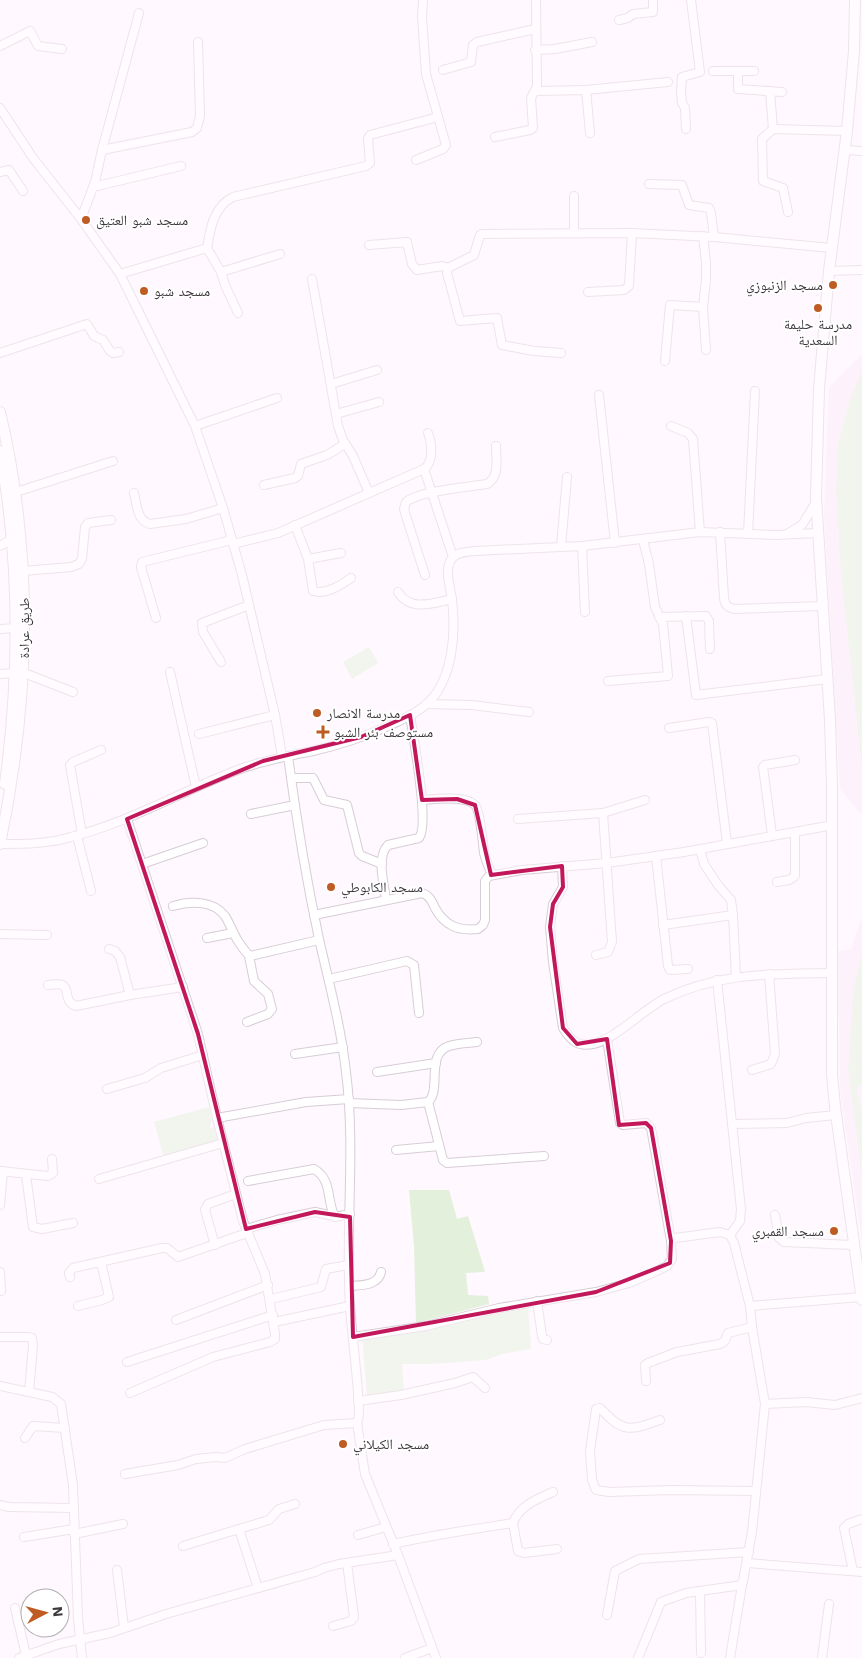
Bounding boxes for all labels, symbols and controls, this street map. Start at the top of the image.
place label: مسجد شبو العتيق [96,212,188,230]
marker: مسجد شبو العتيق [80,214,92,226]
place label: مسجد الزنبوزي [746,277,823,297]
marker: مسجد الزنبوزي [827,279,839,291]
place label: مسجد شبو [154,283,210,300]
marker: مسجد شبو [138,285,150,297]
marker: مدرسة حليمة السعدية [812,302,824,314]
place label: مدرسة حليمة السعدية [784,316,852,348]
street label: طريق عرادة [16,597,34,659]
place label: مدرسة الانصار [326,705,400,722]
marker: مدرسة الانصار [311,707,323,719]
place label: مستوصف بئر الشبو [334,724,433,741]
marker: مستوصف بئر الشبو [316,725,330,739]
place label: مسجد الكابوطي [341,879,423,899]
marker: مسجد الكابوطي [325,881,337,893]
place label: مسجد القمبري [752,1223,824,1243]
marker: مسجد القمبري [828,1225,840,1237]
place label: مسجد الكيلاني [353,1436,429,1456]
marker: مسجد الكيلاني [337,1438,349,1450]
north arrow [20,1588,70,1638]
text: N [49,1606,66,1618]

